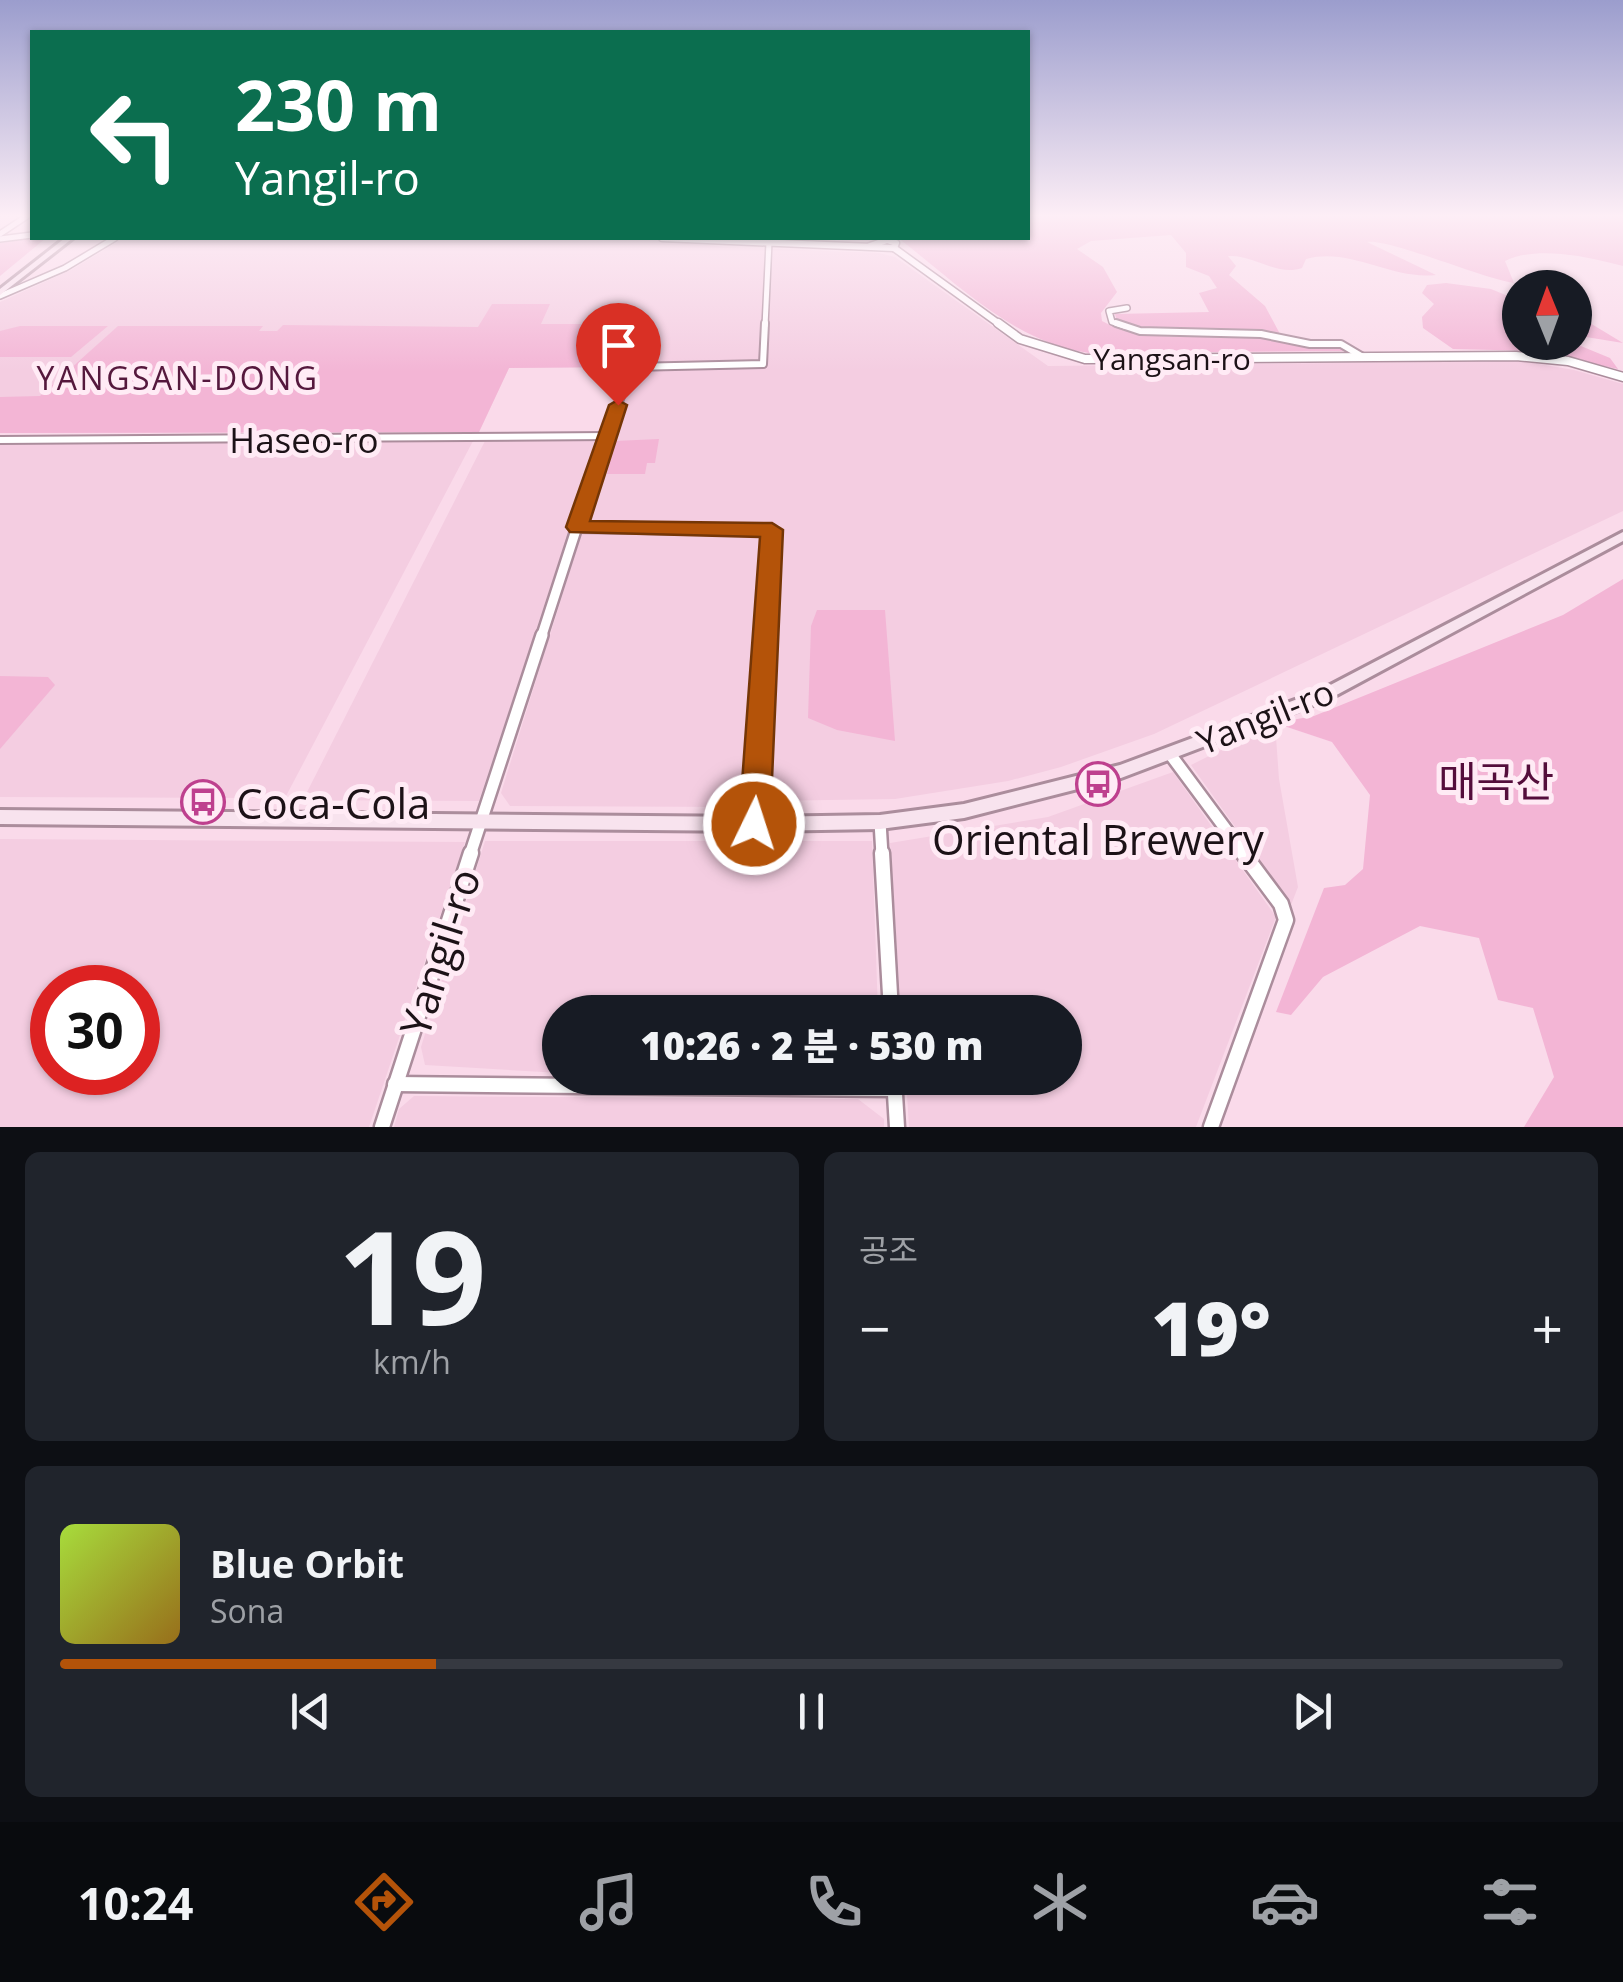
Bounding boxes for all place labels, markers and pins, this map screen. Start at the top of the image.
pin [576,303,661,406]
bus stop icon: Oriental Brewery [1075,761,1121,807]
place label: Coca-Cola [236,774,430,831]
bus stop icon: Coca-Cola [180,779,226,825]
place label: Oriental Brewery [932,810,1265,867]

